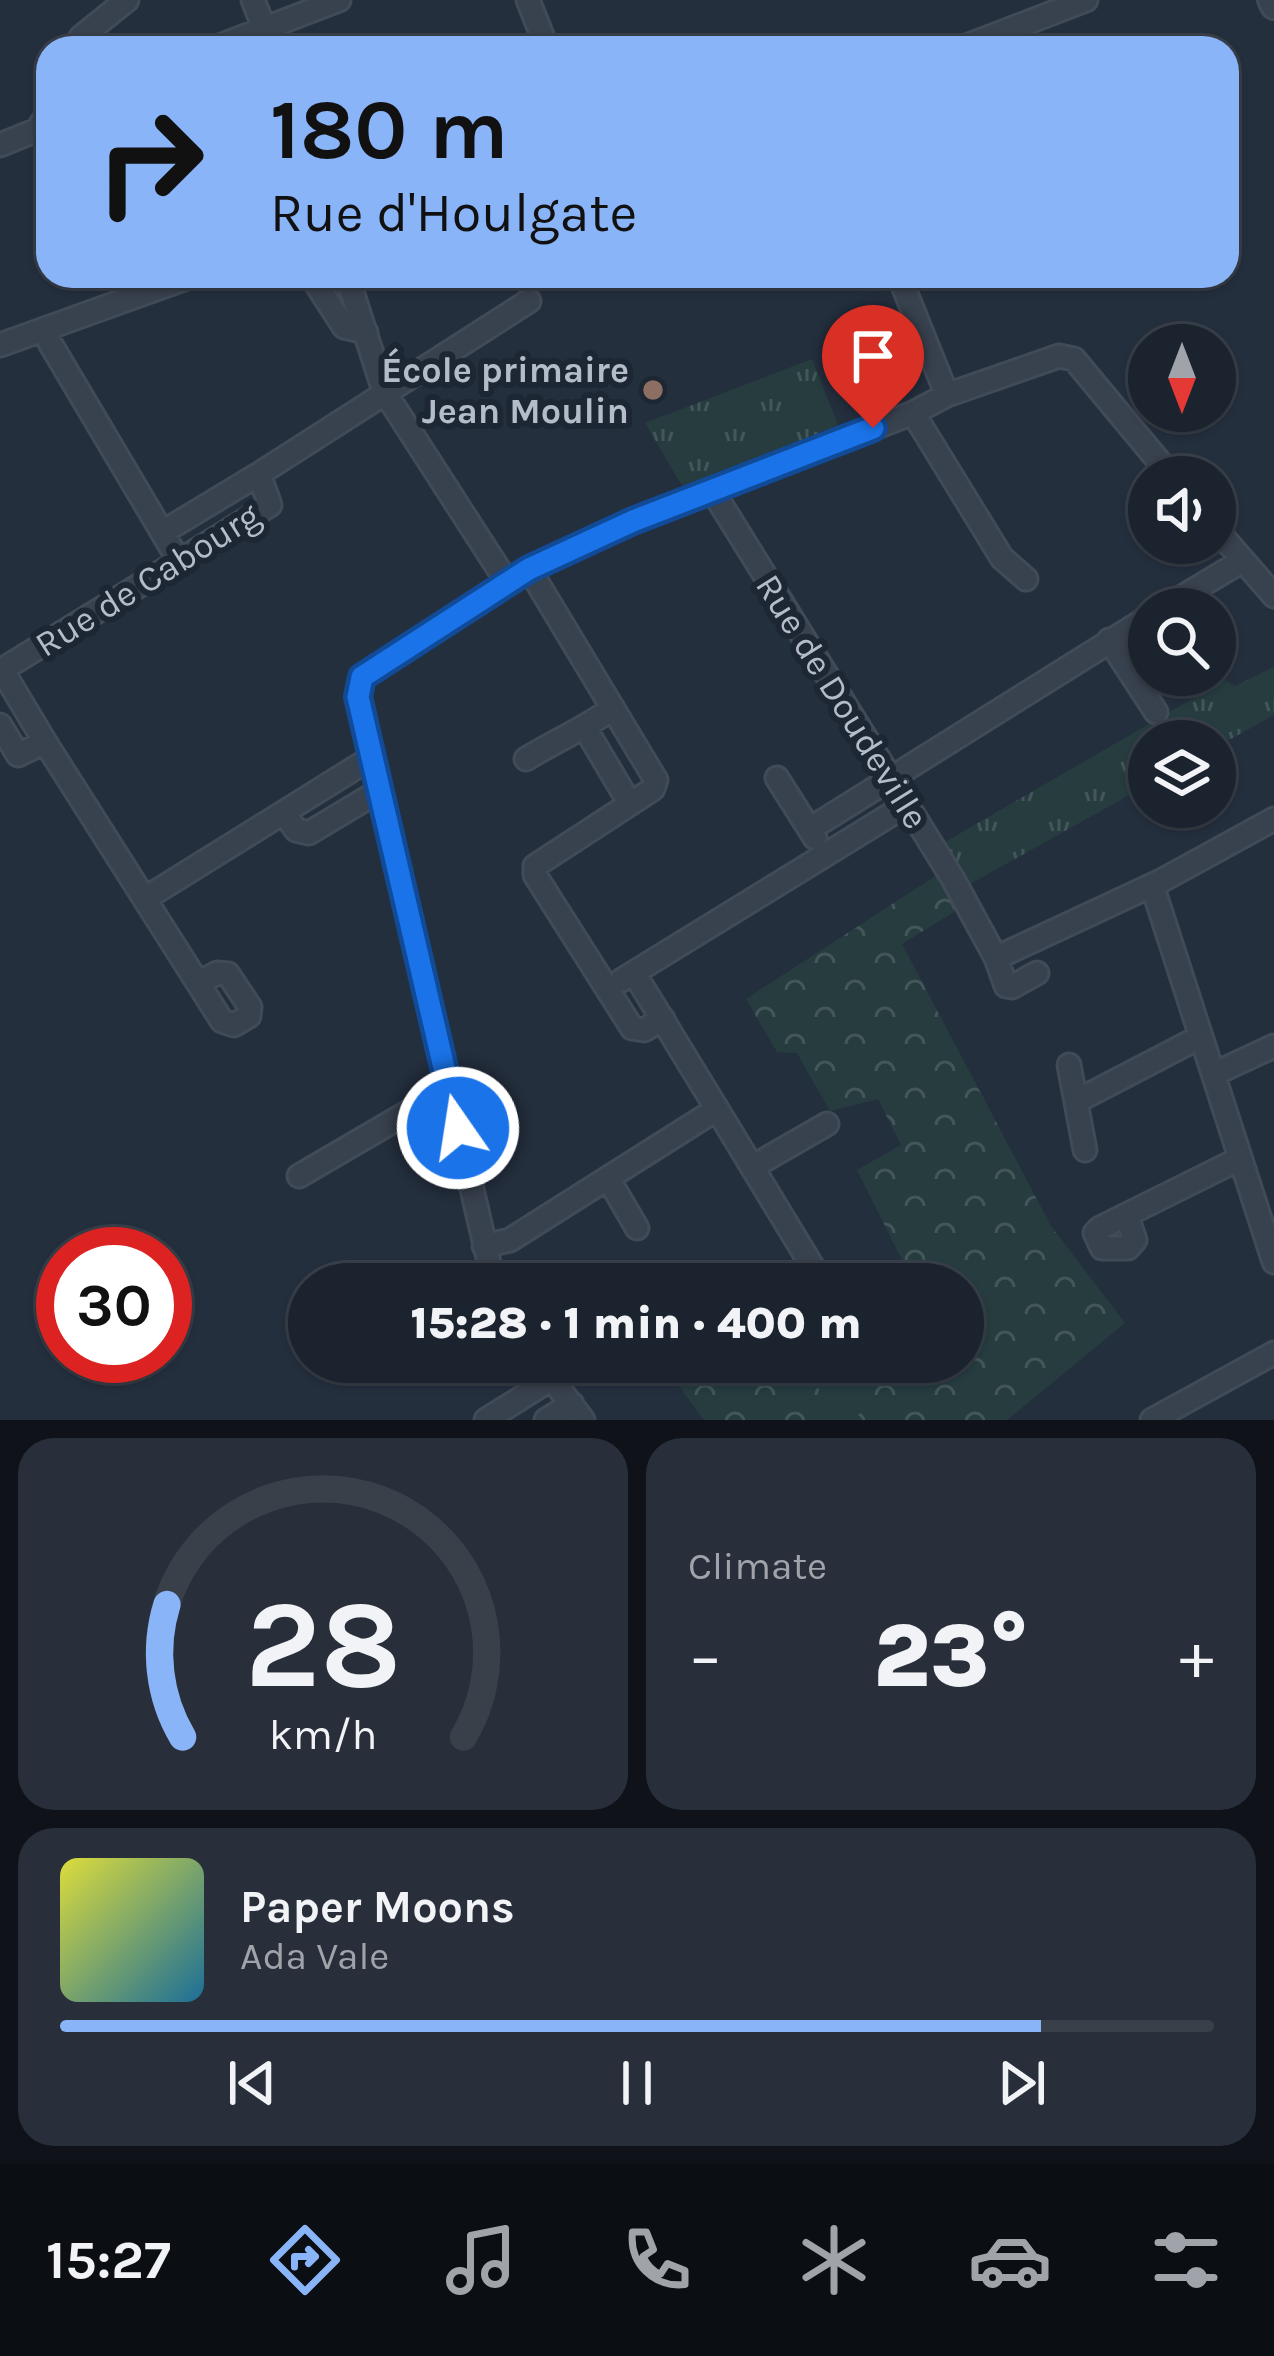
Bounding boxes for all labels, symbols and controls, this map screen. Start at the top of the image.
text: 180 m [270,81,508,179]
icon: right [72,84,228,240]
text: Rue d'Houlgate [270,181,637,245]
pin [822,305,924,428]
icon: arrive [840,323,906,389]
north arrow [1128,324,1236,432]
map controls [1128,324,1236,828]
place label: École primaire Jean Moulin [381,348,629,432]
marker: École primaire Jean Moulin [640,377,666,403]
button: sound [1128,456,1236,564]
street label: Rue de Cabourg [28,494,268,666]
street label: Rue de Doudeville [747,567,937,836]
button: search [1128,588,1236,696]
button: layers [1128,720,1236,828]
position arrow [395,1065,521,1191]
speed limit sign: 30 [36,1227,192,1383]
text: 15:28 · 1 min · 400 m [410,1297,862,1349]
text: Climate [688,1543,827,1589]
text: 28 [245,1572,401,1717]
text: 23° [873,1603,1029,1709]
text: − [688,1617,723,1695]
text: + [1179,1617,1214,1695]
text: km/h [269,1710,377,1760]
text: Paper Moons [240,1881,515,1933]
text: Ada Vale [240,1933,389,1979]
icon: previous [219,2050,285,2116]
icon: pause [604,2050,670,2116]
icon: next [989,2050,1055,2116]
icon: directions [263,2218,347,2302]
icon: music [439,2218,523,2302]
icon: phone [615,2218,699,2302]
icon: climate [792,2218,876,2302]
icon: car [968,2218,1052,2302]
icon: filters [1144,2218,1228,2302]
text: 15:27 [46,2228,171,2292]

